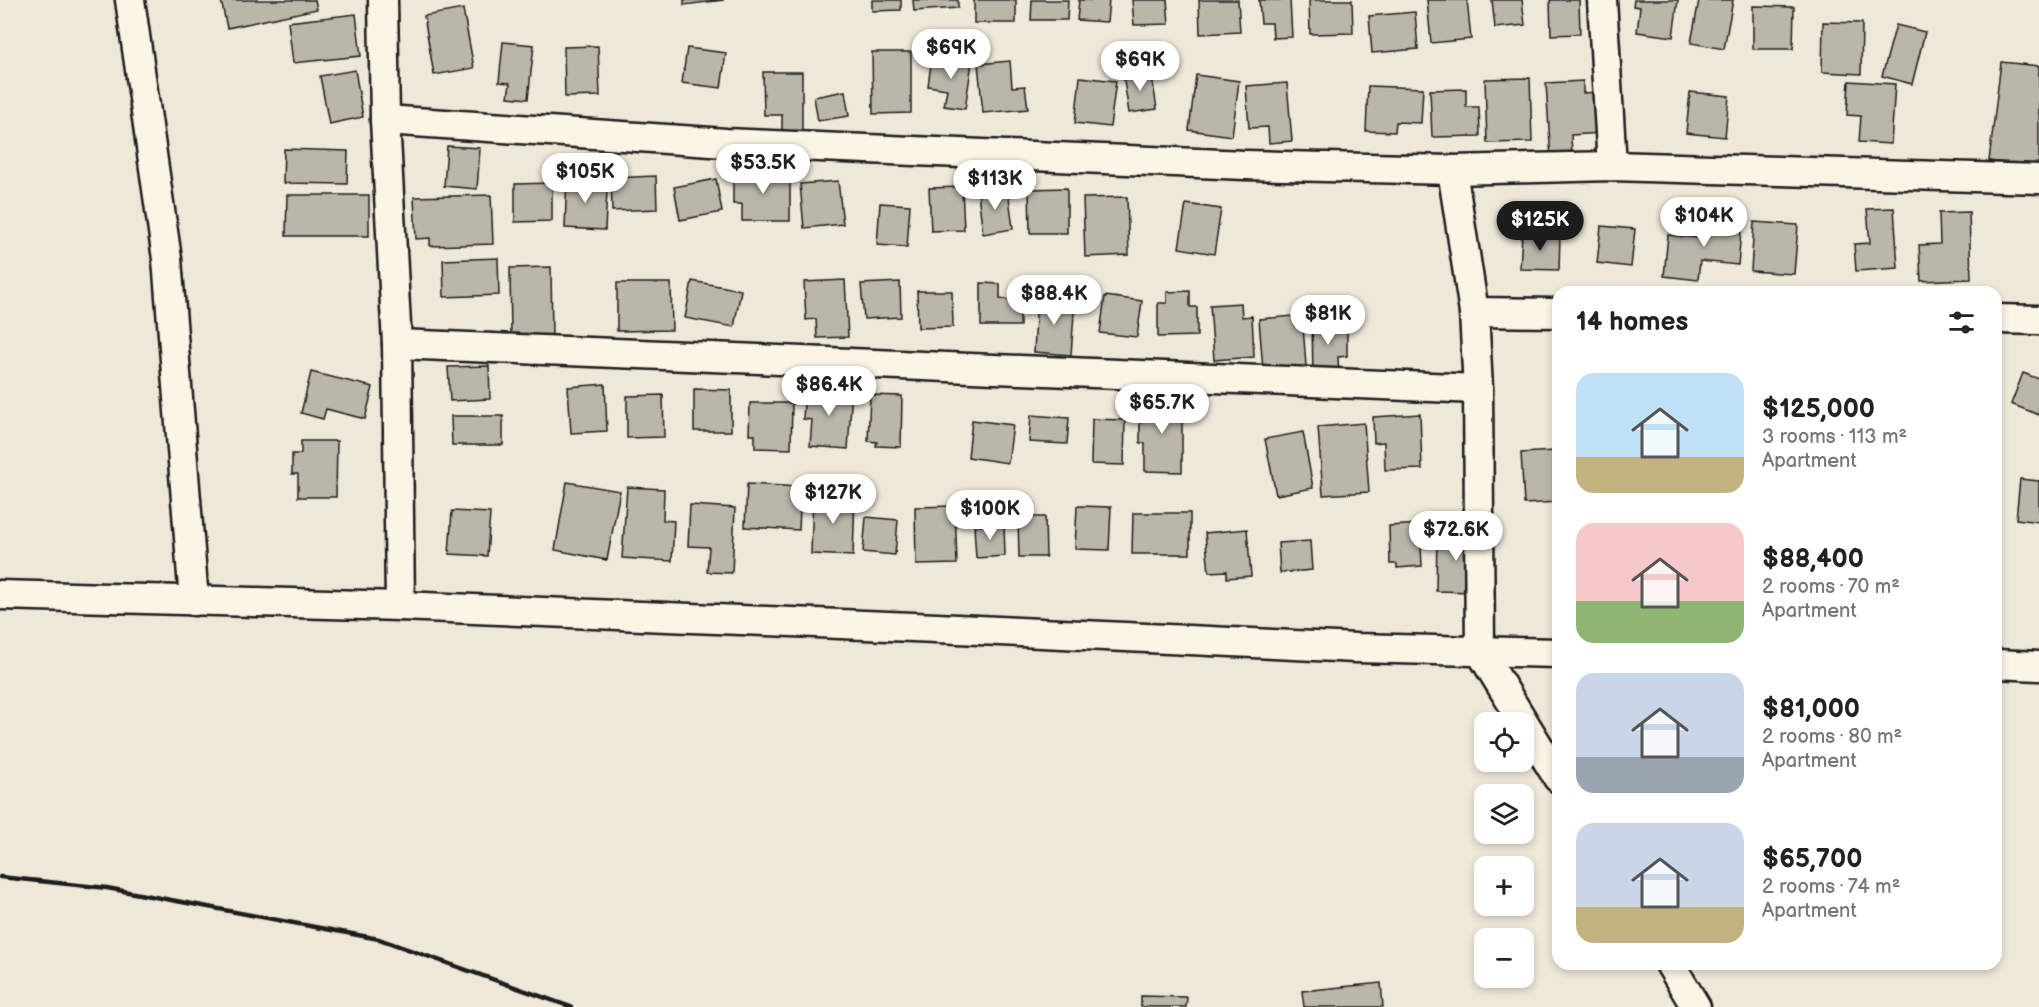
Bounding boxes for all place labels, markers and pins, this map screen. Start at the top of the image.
pin: $69K [915,29,987,80]
pin: $69K [1104,41,1176,92]
pin: $53.5K [714,144,812,195]
pin: $105K [543,153,627,204]
pin: $113K [953,160,1037,211]
pin: $104K [1662,197,1746,248]
pin: $125K [1498,201,1582,252]
pin: $88.4K [1005,275,1103,326]
pin: $81K [1292,295,1364,346]
pin: $86.4K [780,366,878,417]
pin: $65.7K [1113,384,1211,435]
pin: $127K [791,474,875,525]
pin: $100K [948,490,1032,541]
pin: $72.6K [1407,511,1505,562]

